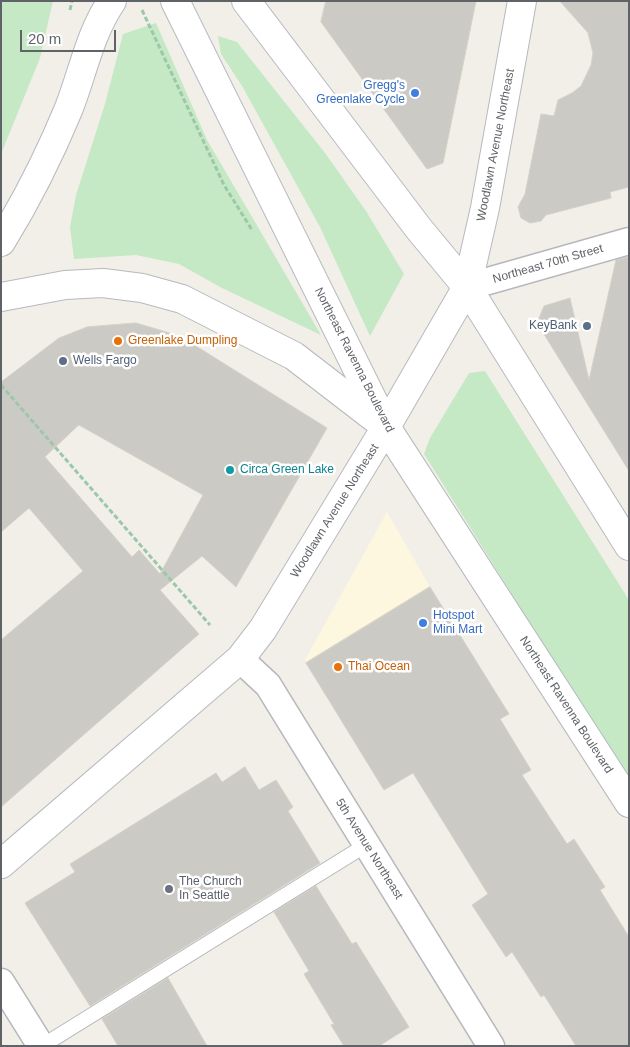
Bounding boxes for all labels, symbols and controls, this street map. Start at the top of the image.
scale bar [22,20,119,52]
text: 20 m [28,30,61,47]
street label: Woodlawn Avenue Northeast [474,68,518,222]
place label: Gregg's Greenlake Cycle [316,79,405,107]
marker: Gregg's Greenlake Cycle [409,87,421,99]
street label: Northeast 70th Street [491,241,605,287]
street label: Northeast Ravenna Boulevard [311,285,397,435]
place label: KeyBank [529,319,577,333]
marker: KeyBank [581,320,593,332]
place label: Greenlake Dumpling [128,334,237,348]
marker: Greenlake Dumpling [112,335,124,347]
place label: Wells Fargo [73,354,137,368]
marker: Wells Fargo [57,355,69,367]
street label: Woodlawn Avenue Northeast [288,441,382,581]
place label: Circa Green Lake [240,463,334,477]
marker: Circa Green Lake [224,464,236,476]
place label: Hotspot Mini Mart [433,609,482,637]
marker: Hotspot Mini Mart [417,617,429,629]
street label: Northeast Ravenna Boulevard [516,634,616,776]
place label: Thai Ocean [348,660,410,674]
marker: Thai Ocean [332,661,344,673]
street label: 5th Avenue Northeast [332,796,406,902]
place label: The Church In Seattle [179,875,242,903]
marker: The Church In Seattle [163,883,175,895]

